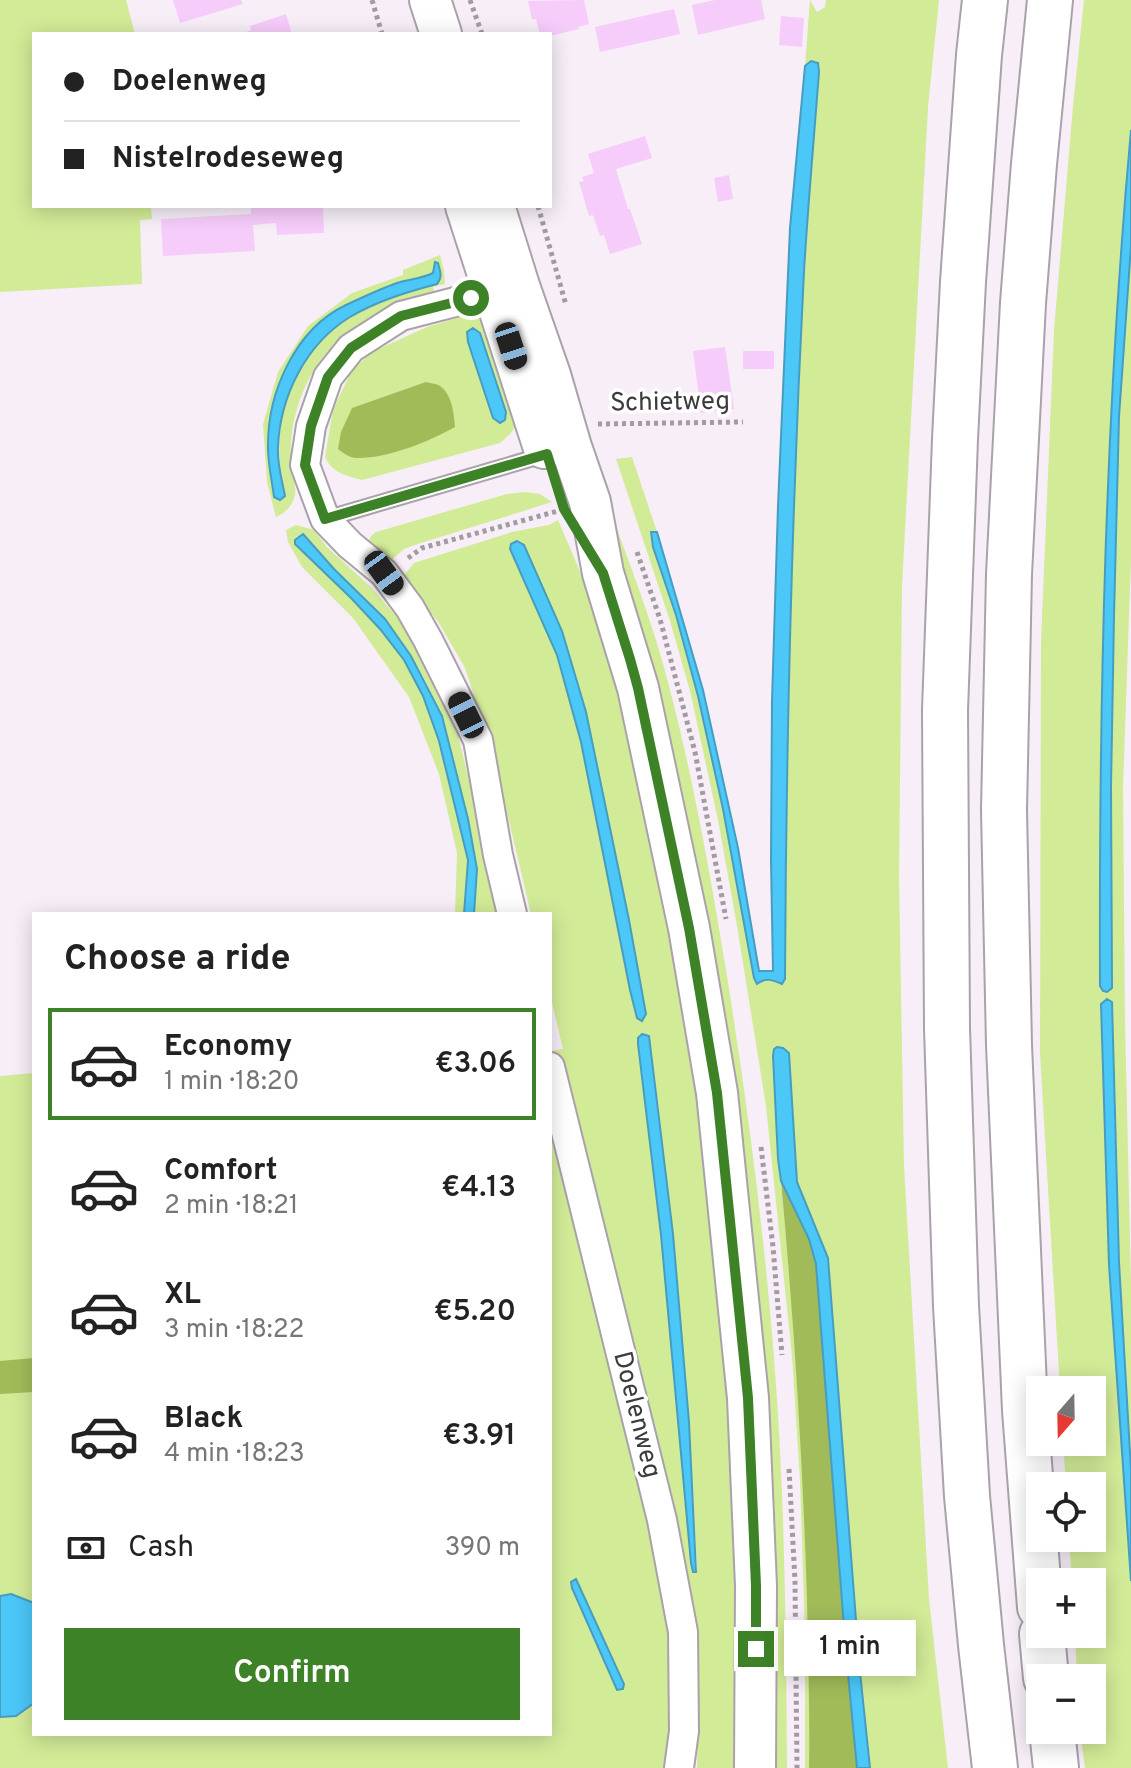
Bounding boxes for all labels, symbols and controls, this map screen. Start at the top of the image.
text: Doelenweg [112,64,267,101]
text: Nistelrodeseweg [112,141,344,178]
route start [453,280,489,316]
car [492,319,530,373]
street label: Schietweg [610,385,730,421]
car [360,547,408,599]
car [445,688,487,742]
text: Choose a ride [64,937,290,983]
icon: car [68,1028,140,1100]
text: Economy [164,1029,292,1066]
text: €3.06 [435,1046,516,1083]
text: 1 min · 18:20 [164,1066,299,1099]
icon: car [68,1152,140,1224]
text: Comfort [164,1153,277,1190]
text: €4.13 [441,1170,516,1207]
text: 2 min · 18:21 [164,1190,299,1223]
icon: car [68,1276,140,1348]
text: XL [164,1277,201,1314]
text: €5.20 [434,1294,516,1331]
text: 3 min · 18:22 [164,1314,305,1347]
street label: Doelenweg [604,1348,668,1482]
north arrow [1026,1376,1106,1456]
map controls [1026,1376,1106,1744]
icon: car [68,1400,140,1472]
text: Black [164,1401,243,1438]
text: €3.91 [442,1418,516,1455]
text: 4 min · 18:23 [164,1438,305,1471]
button: locate [1026,1472,1106,1552]
icon: cash [64,1526,108,1570]
text: Cash [128,1530,194,1567]
text: 390 m [445,1532,520,1565]
button: + [1026,1568,1106,1648]
callout: 1 min [784,1621,916,1677]
button: Confirm [64,1628,520,1720]
route end [738,1631,774,1667]
text: 1 min [819,1631,881,1664]
button: − [1026,1664,1106,1744]

